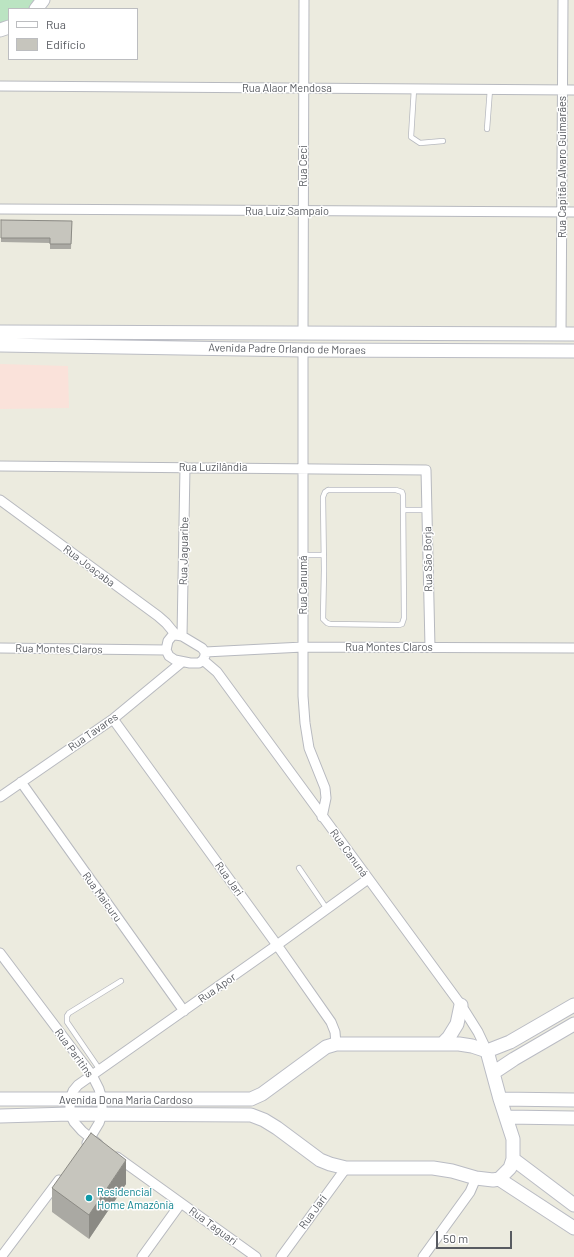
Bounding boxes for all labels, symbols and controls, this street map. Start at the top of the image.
legend [8,8,138,60]
text: Rua [46,17,66,31]
text: Edifício [46,37,86,51]
street label: Rua Alaor Mendosa [242,81,332,95]
street label: Rua Capitão Alvaro Guimarães [555,96,569,238]
street label: Rua Ceci [296,145,310,187]
street label: Rua Luiz Sampaio [245,204,329,218]
street label: Avenida Padre Orlando de Moraes [208,341,366,357]
street label: Rua Luzilândia [179,460,247,474]
street label: Rua Jaguaribe [177,517,191,585]
street label: Rua São Borja [421,526,435,592]
street label: Rua Joaçaba [61,542,117,590]
street label: Rua Canumá [296,555,310,615]
street label: Rua Montes Claros [345,640,433,654]
street label: Rua Montes Claros [15,642,103,656]
street label: Rua Tavares [66,710,120,754]
street label: Rua Canuná [327,826,371,880]
street label: Rua Jari [212,859,246,899]
street label: Rua Maicuru [80,870,124,924]
street label: Rua Apor [196,970,238,1006]
street label: Rua Paritins [52,1026,96,1080]
street label: Avenida Dona Maria Cardoso [59,1093,193,1107]
place label: Residencial Home Amazônia [97,1185,174,1211]
street label: Rua Jari [296,1192,330,1232]
marker: Residencial Home Amazônia [84,1193,94,1203]
street label: Rua Taguari [186,1204,240,1248]
scale bar [438,1223,514,1249]
text: 50 m [443,1231,468,1245]

